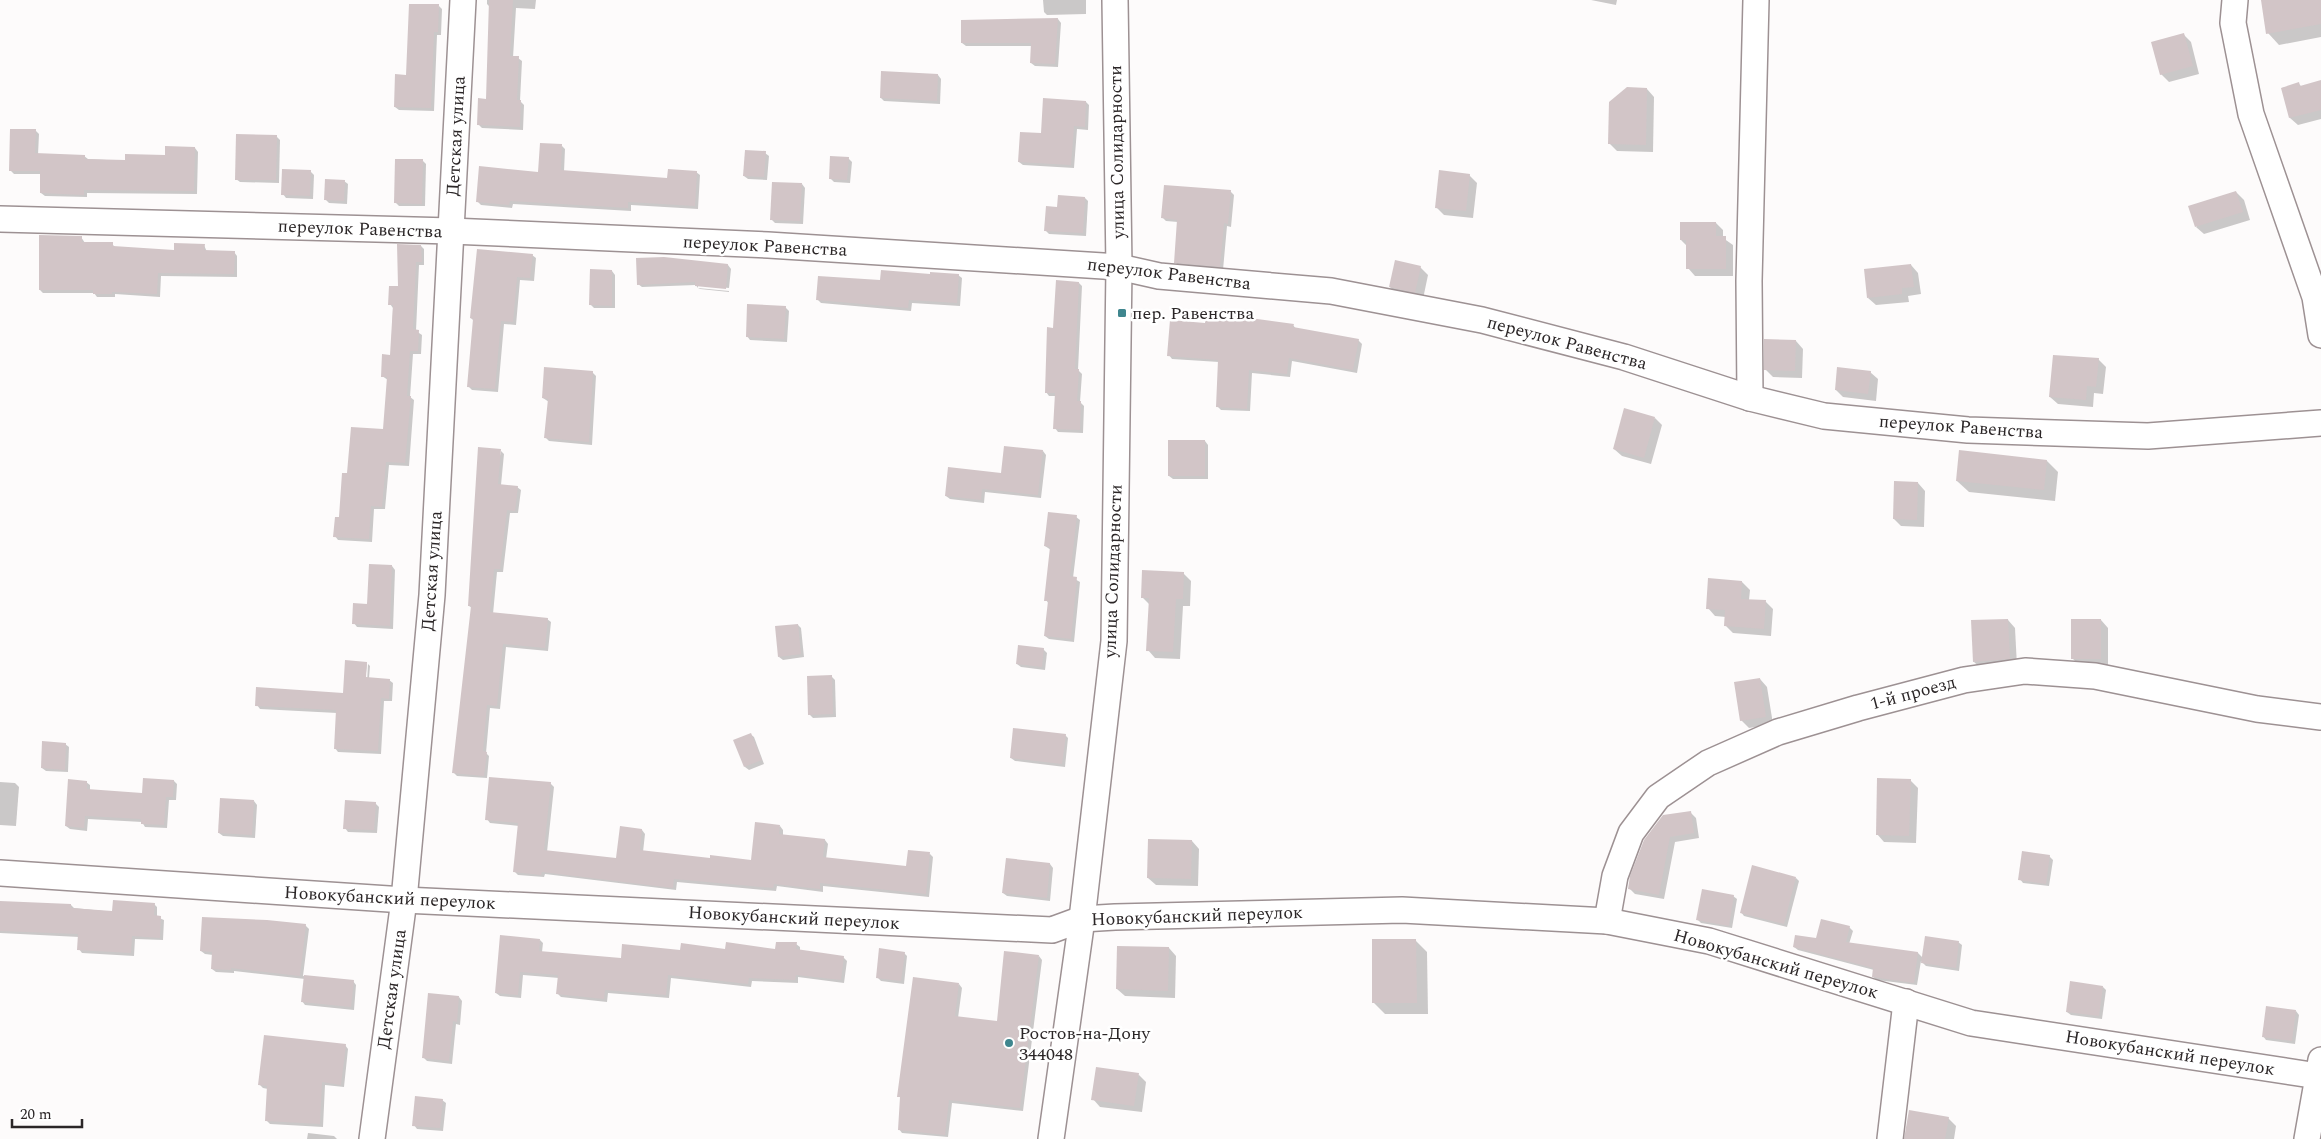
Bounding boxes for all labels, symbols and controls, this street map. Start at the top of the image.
street label: улица Солидарности [1102,65,1132,240]
street label: Детская улица [439,75,473,197]
street label: переулок Равенства [277,213,443,245]
street label: переулок Равенства [682,228,848,264]
street label: переулок Равенства [1086,251,1253,297]
place label: пер. Равенства [1132,300,1255,327]
marker: пер. Равенства [1116,307,1128,319]
street label: переулок Равенства [1484,309,1650,377]
street label: переулок Равенства [1878,408,2044,446]
street label: улица Солидарности [1096,484,1130,659]
street label: Детская улица [414,510,450,632]
street label: 1-й проезд [1867,669,1959,717]
street label: Новокубанский переулок [283,879,497,917]
street label: Новокубанский переулок [687,899,901,937]
street label: Новокубанский переулок [1091,899,1303,933]
street label: Новокубанский переулок [1670,922,1882,1006]
street label: Детская улица [370,927,414,1051]
place label: Ростов-на-Дону 344048 [1019,1020,1152,1068]
street label: Новокубанский переулок [2063,1023,2277,1083]
marker: Ростов-на-Дону 344048 [1003,1037,1015,1049]
scale bar [12,1096,82,1128]
text: 20 m [20,1103,52,1126]

